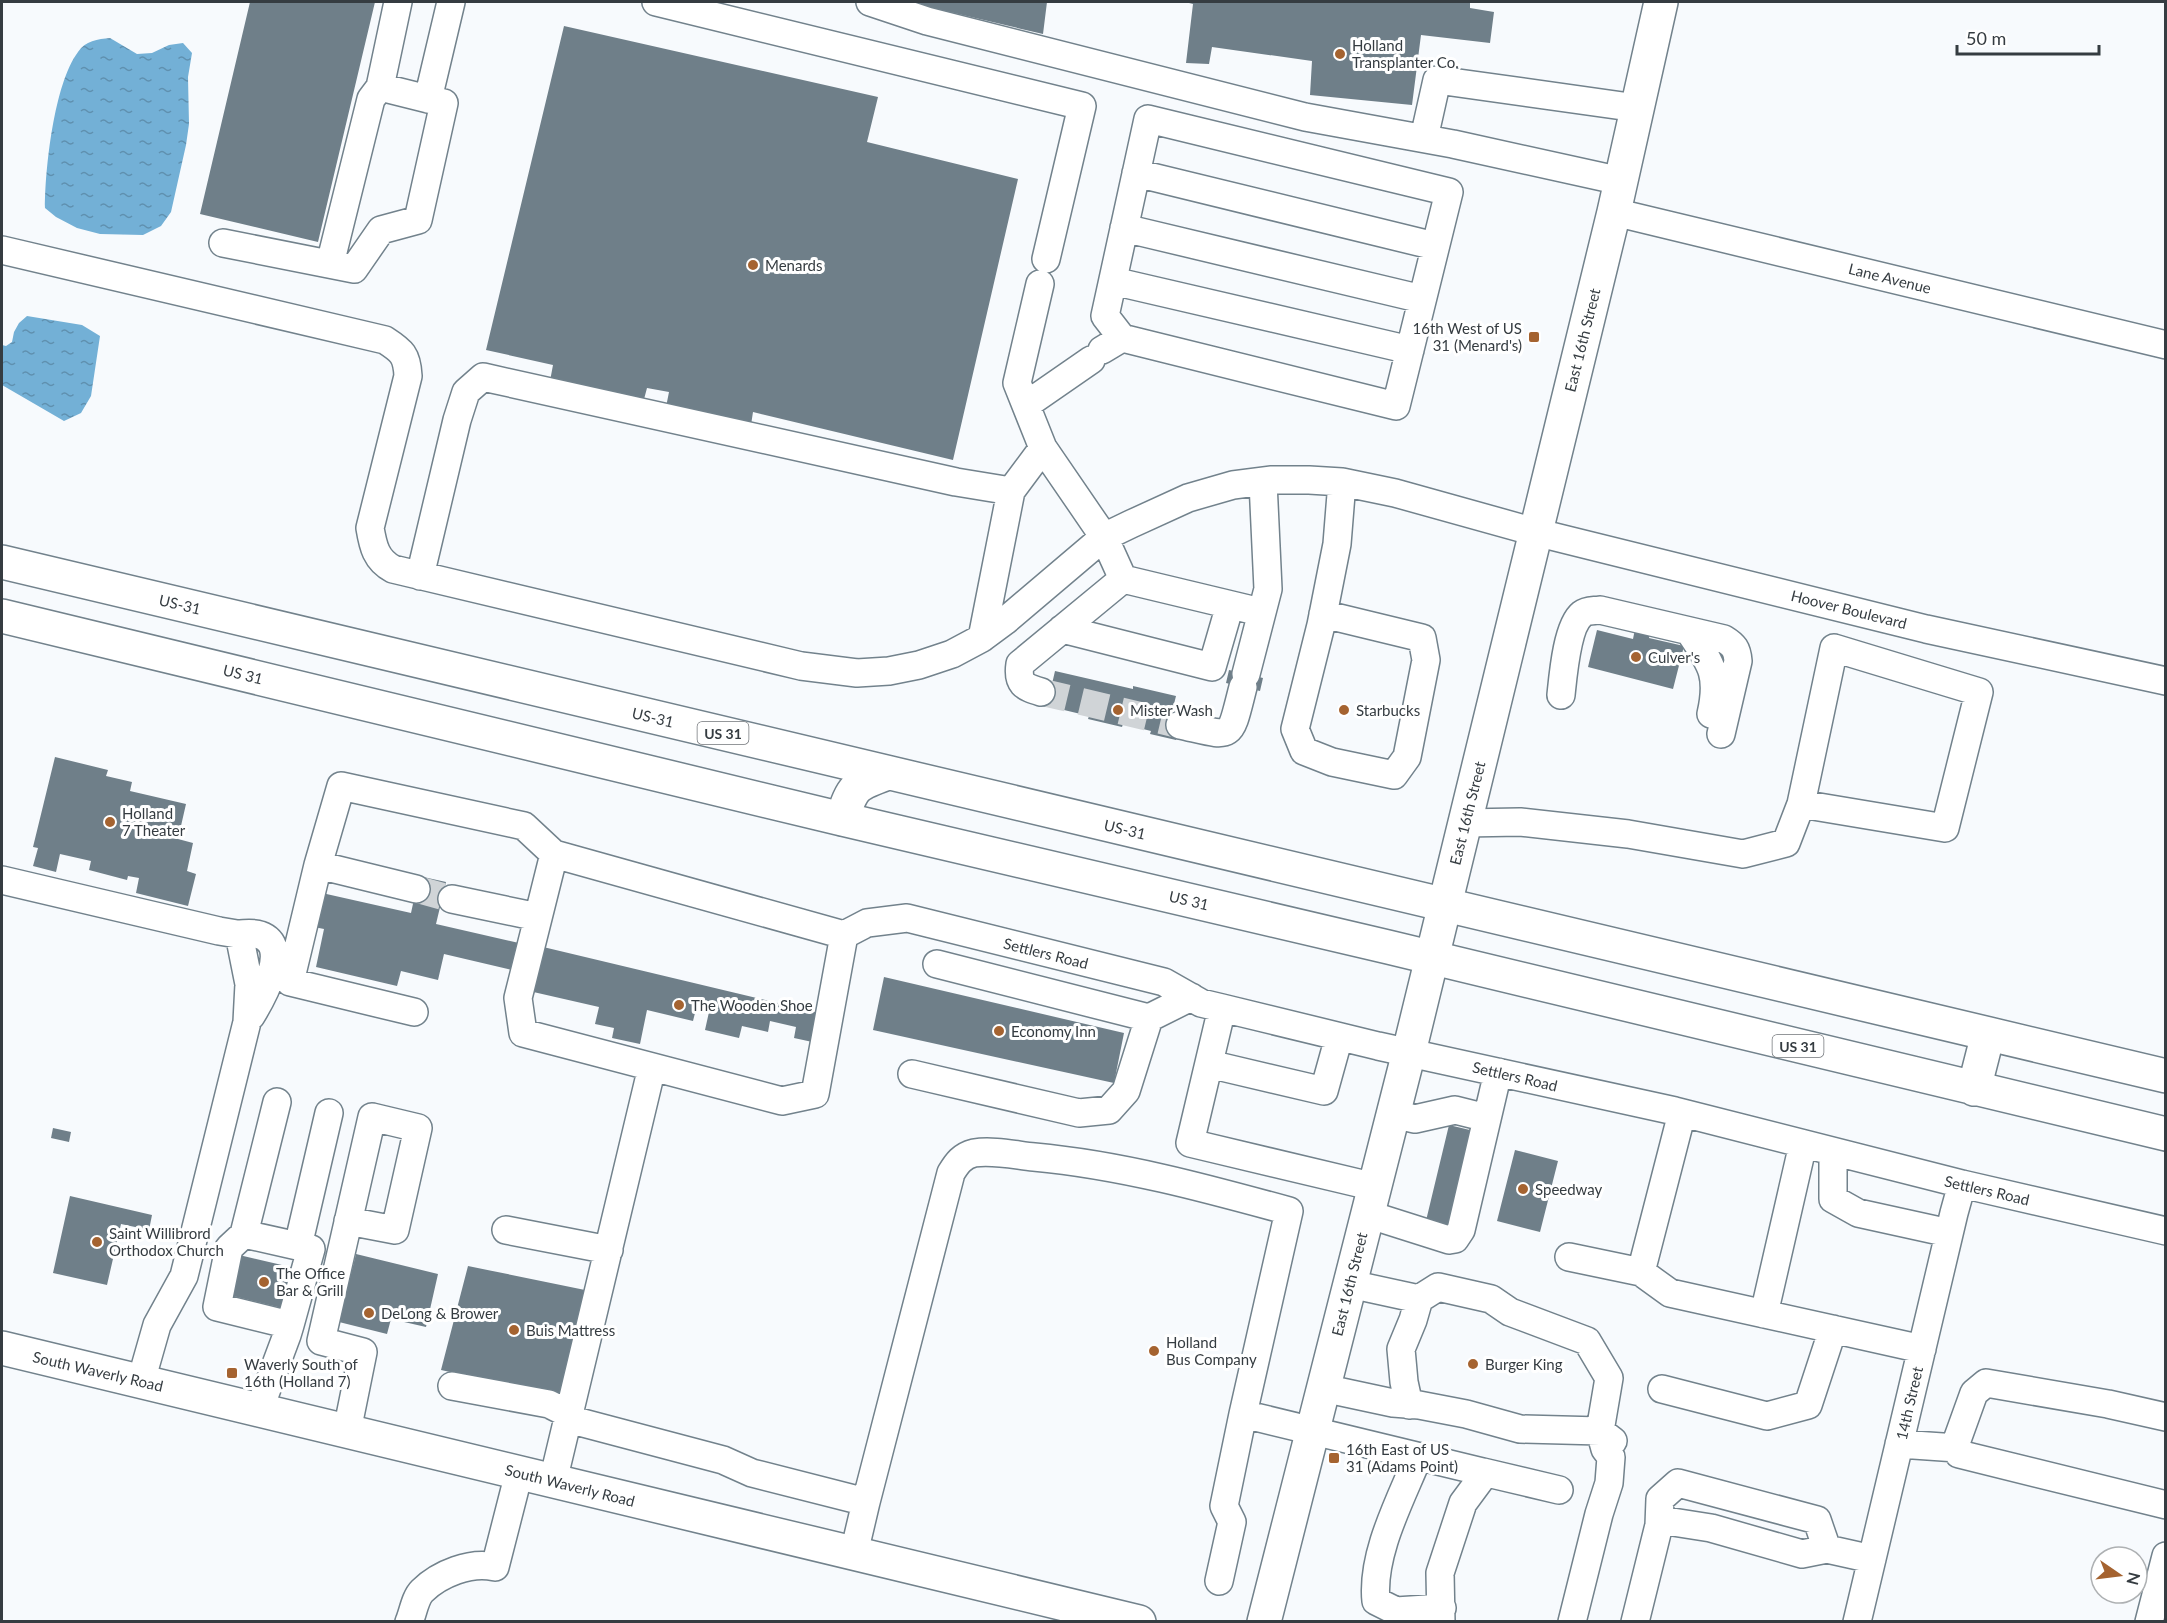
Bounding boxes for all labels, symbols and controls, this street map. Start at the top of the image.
scale bar [1957,18,2100,56]
text: 50 m [1966,27,2006,49]
place label: Holland Transplanter Co. [1352,36,1459,71]
marker: Holland Transplanter Co. [1333,47,1347,61]
place label: Menards [765,256,823,274]
marker: Menards [746,258,760,272]
street label: Lane Avenue [1847,259,1933,297]
street label: East 16th Street [1560,286,1604,394]
place label: 16th West of US 31 (Menard's) [1413,319,1522,354]
marker: 16th West of US 31 (Menard's) [1527,330,1541,344]
street label: Hoover Boulevard [1789,586,1909,632]
street label: US-31 [157,590,203,618]
place label: Culver's [1648,648,1700,666]
marker: Culver's [1629,650,1643,664]
street label: US 31 [221,660,265,688]
place label: Mister Wash [1130,701,1213,719]
place label: Starbucks [1356,701,1420,719]
street label: US-31 [630,703,676,731]
marker: Mister Wash [1111,703,1125,717]
marker: Starbucks [1337,703,1351,717]
road number: US 31 [698,722,748,744]
street label: East 16th Street [1445,759,1489,867]
place label: Holland 7 Theater [122,804,186,839]
marker: Holland 7 Theater [103,815,117,829]
street label: US-31 [1102,815,1148,843]
street label: US 31 [1167,887,1211,913]
street label: Settlers Road [1002,934,1090,972]
place label: The Wooden Shoe [691,996,813,1014]
marker: The Wooden Shoe [672,998,686,1012]
place label: Economy Inn [1011,1022,1096,1040]
marker: Economy Inn [992,1024,1006,1038]
road number: US 31 [1772,1035,1824,1057]
street label: Settlers Road [1471,1057,1559,1095]
street label: Settlers Road [1943,1171,2031,1209]
place label: Speedway [1535,1180,1603,1198]
marker: Speedway [1516,1182,1530,1196]
place label: Saint Willibrord Orthodox Church [109,1224,224,1259]
street label: East 16th Street [1327,1230,1371,1338]
marker: Saint Willibrord Orthodox Church [90,1235,104,1249]
place label: The Office Bar & Grill [276,1264,345,1299]
marker: The Office Bar & Grill [257,1275,271,1289]
place label: DeLong & Brower [381,1304,499,1322]
marker: DeLong & Brower [362,1306,376,1320]
place label: Buis Mattress [526,1321,615,1339]
marker: Buis Mattress [507,1323,521,1337]
place label: Holland Bus Company [1166,1333,1257,1368]
marker: Holland Bus Company [1147,1344,1161,1358]
street label: South Waverly Road [31,1347,165,1395]
place label: Waverly South of 16th (Holland 7) [244,1355,359,1390]
place label: Burger King [1485,1355,1563,1373]
marker: Burger King [1466,1357,1480,1371]
street label: 14th Street [1892,1364,1926,1441]
marker: Waverly South of 16th (Holland 7) [225,1366,239,1380]
place label: 16th East of US 31 (Adams Point) [1346,1440,1458,1475]
marker: 16th East of US 31 (Adams Point) [1327,1451,1341,1465]
street label: South Waverly Road [503,1460,637,1510]
north arrow [2089,1545,2149,1605]
text: N [2123,1570,2145,1587]

